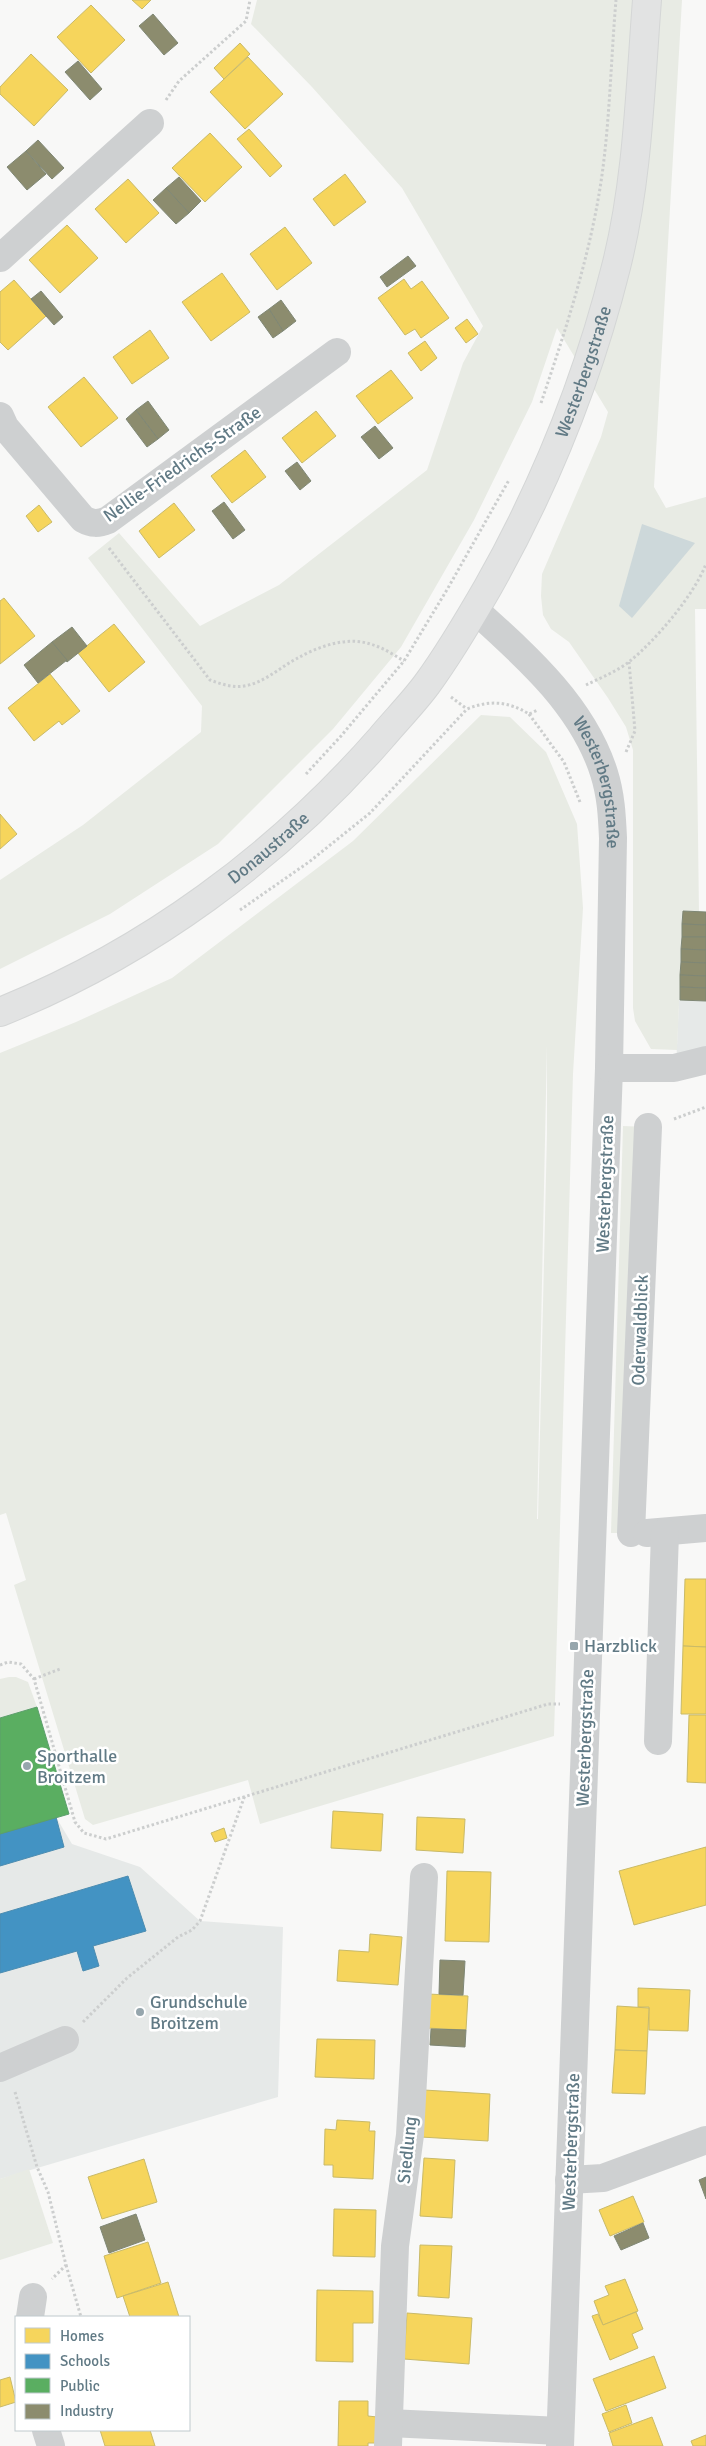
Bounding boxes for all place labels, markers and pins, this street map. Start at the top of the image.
place label: Harzblick [584,1635,657,1657]
marker: Harzblick [568,1640,580,1652]
place label: Sporthalle Broitzem [37,1745,117,1788]
marker: Sporthalle Broitzem [21,1760,33,1772]
place label: Grundschule Broitzem [150,1991,248,2034]
marker: Grundschule Broitzem [134,2006,146,2018]

